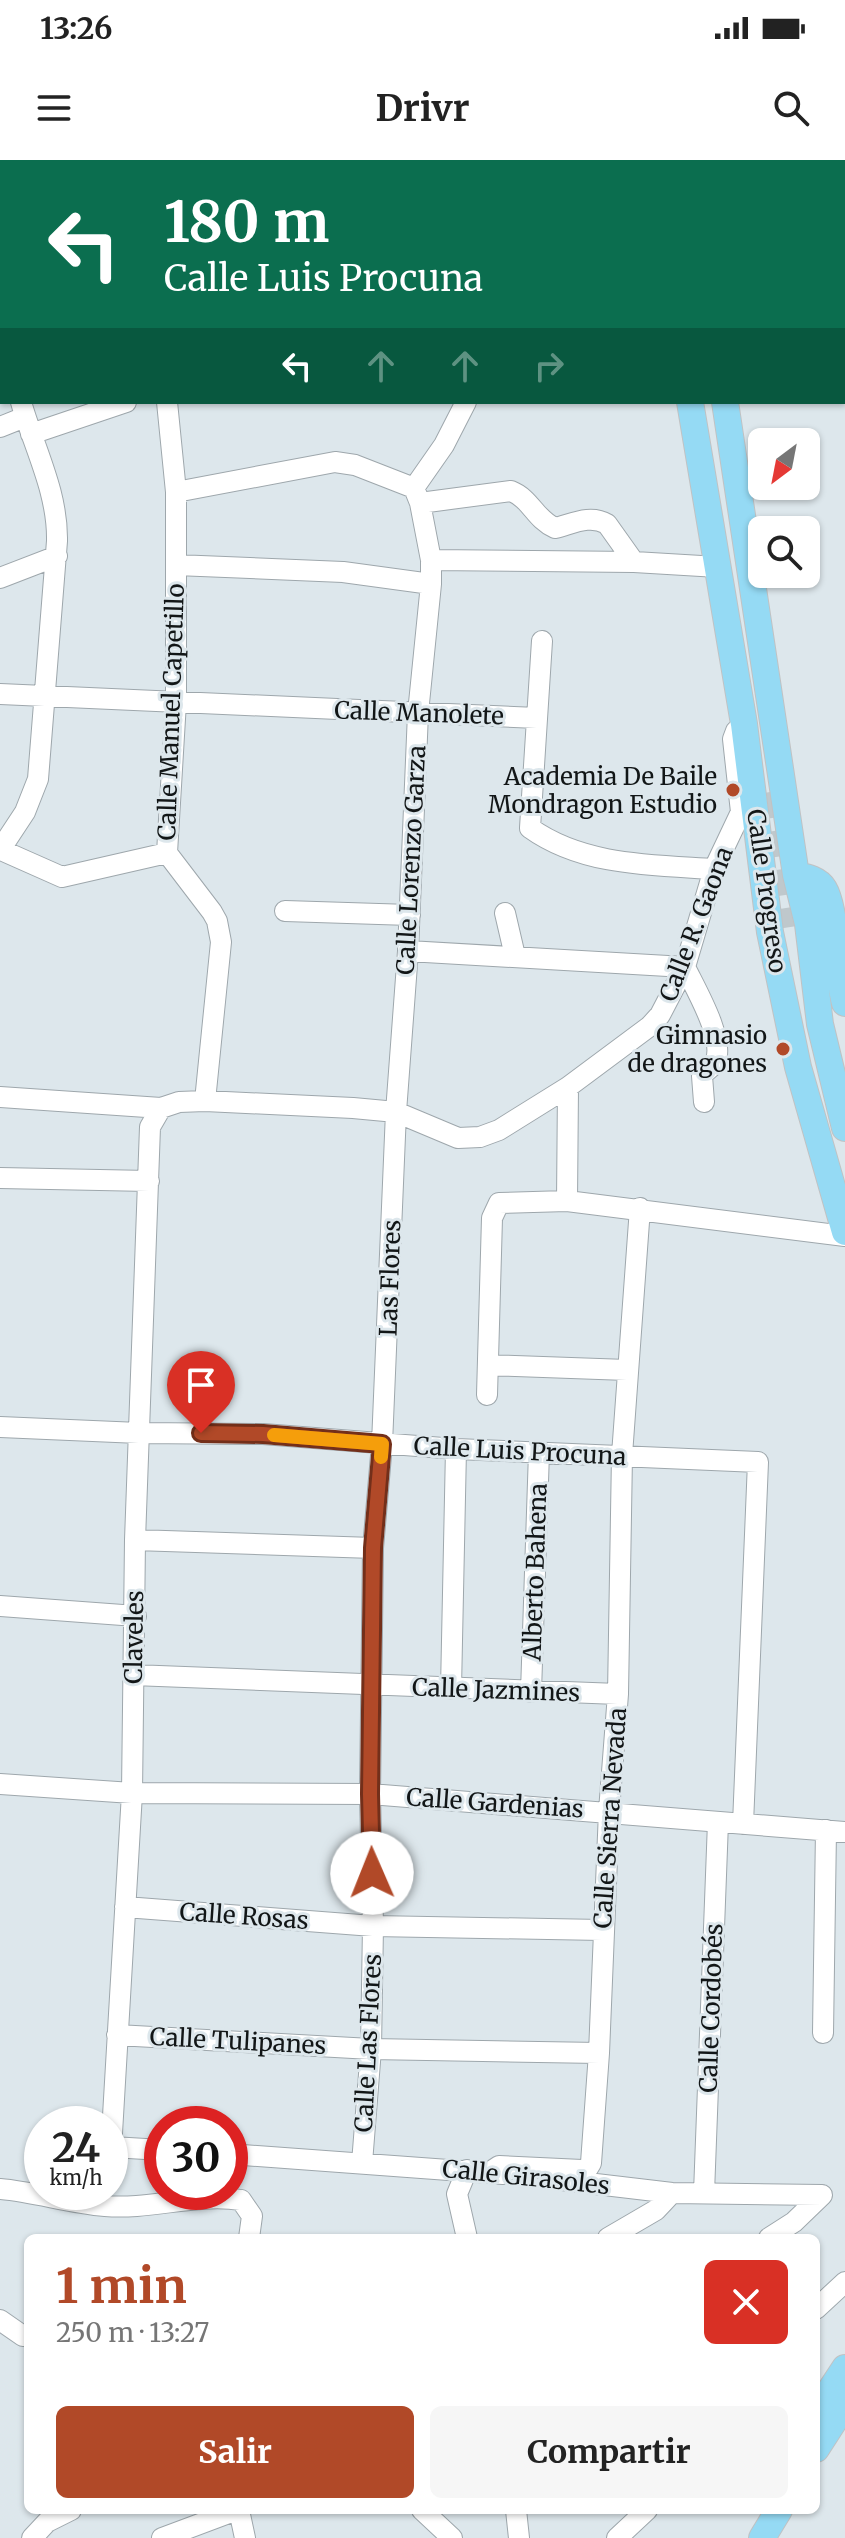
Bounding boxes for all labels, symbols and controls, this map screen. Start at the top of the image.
text: 13:26 [40,9,112,47]
icon: menu [32,86,76,130]
text: Drivr [376,86,469,131]
icon: search [769,86,813,130]
text: 180 m [164,187,329,257]
icon: left [32,192,136,296]
text: Calle Luis Procuna [164,256,483,301]
icon: left [275,344,319,388]
icon: ahead [359,344,403,388]
icon: ahead [443,344,487,388]
icon: right [527,344,571,388]
north arrow [748,428,820,500]
map controls [748,428,820,588]
button: search [748,516,820,588]
street label: Calle Manuel Capetillo [151,583,191,841]
street label: Calle Manolete [334,695,504,731]
street label: Calle Lorenzo Garza [390,744,432,975]
place label: Academia De Baile Mondragon Estudio [488,761,717,820]
marker: Academia De Baile Mondragon Estudio [724,781,742,799]
street label: Calle Progreso [740,807,794,975]
street label: Calle R. Gaona [652,842,740,1006]
place label: Gimnasio de dragones [628,1020,767,1079]
marker: Gimnasio de dragones [774,1040,792,1058]
street label: Las Flores [372,1219,408,1337]
pin [167,1351,235,1433]
icon: arrive [179,1363,223,1407]
street label: Calle Luis Procuna [413,1430,627,1472]
street label: Alberto Bahena [516,1482,554,1663]
street label: Claveles [118,1590,150,1684]
street label: Calle Jazmines [411,1672,581,1708]
street label: Calle Sierra Nevada [587,1706,633,1929]
street label: Calle Gardenias [405,1781,585,1825]
position arrow [330,1831,414,1915]
street label: Calle Rosas [178,1896,310,1936]
street label: Calle Cordobés [693,1923,729,2093]
street label: Calle Las Flores [348,1953,388,2133]
street label: Calle Tulipanes [149,2021,327,2061]
speed limit sign: 30 [144,2106,248,2210]
text: 24 [52,2123,100,2173]
street label: Calle Girasoles [441,2153,611,2201]
text: km/h [50,2165,102,2190]
text: 1 min [56,2256,187,2316]
button: close [704,2260,788,2344]
text: 250 m · 13:27 [56,2316,209,2349]
button: Salir [56,2406,414,2498]
button: Compartir [430,2406,788,2498]

